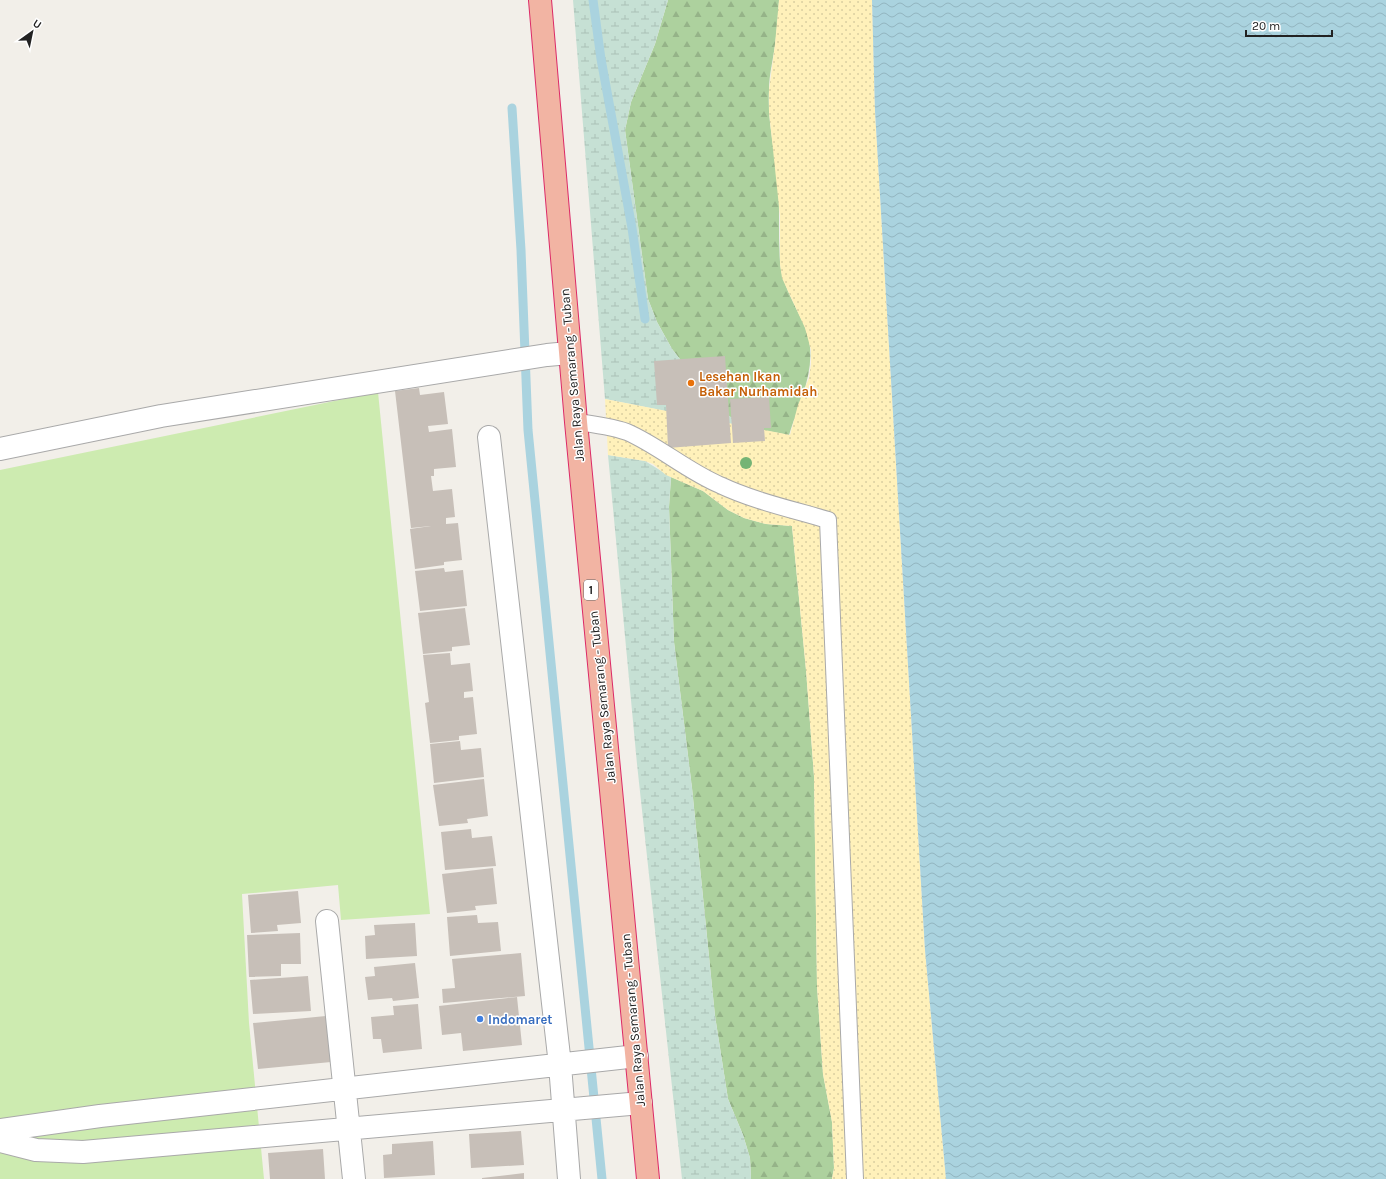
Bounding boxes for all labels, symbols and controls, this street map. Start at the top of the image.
north arrow [12,12,52,52]
scale bar [1246,12,1332,38]
text: U [30,17,44,32]
text: 20 m [1252,19,1280,33]
street label: Jalan Raya Semarang - Tuban [557,288,587,462]
place label: Lesehan Ikan Bakar Nurhamidah [699,369,817,399]
marker: Lesehan Ikan Bakar Nurhamidah [686,378,696,388]
road number: 1 [584,580,598,600]
street label: Jalan Raya Semarang - Tuban [585,610,619,784]
street label: Jalan Raya Semarang - Tuban [618,933,648,1107]
place label: Indomaret [488,1012,552,1027]
marker: Indomaret [475,1014,485,1024]

